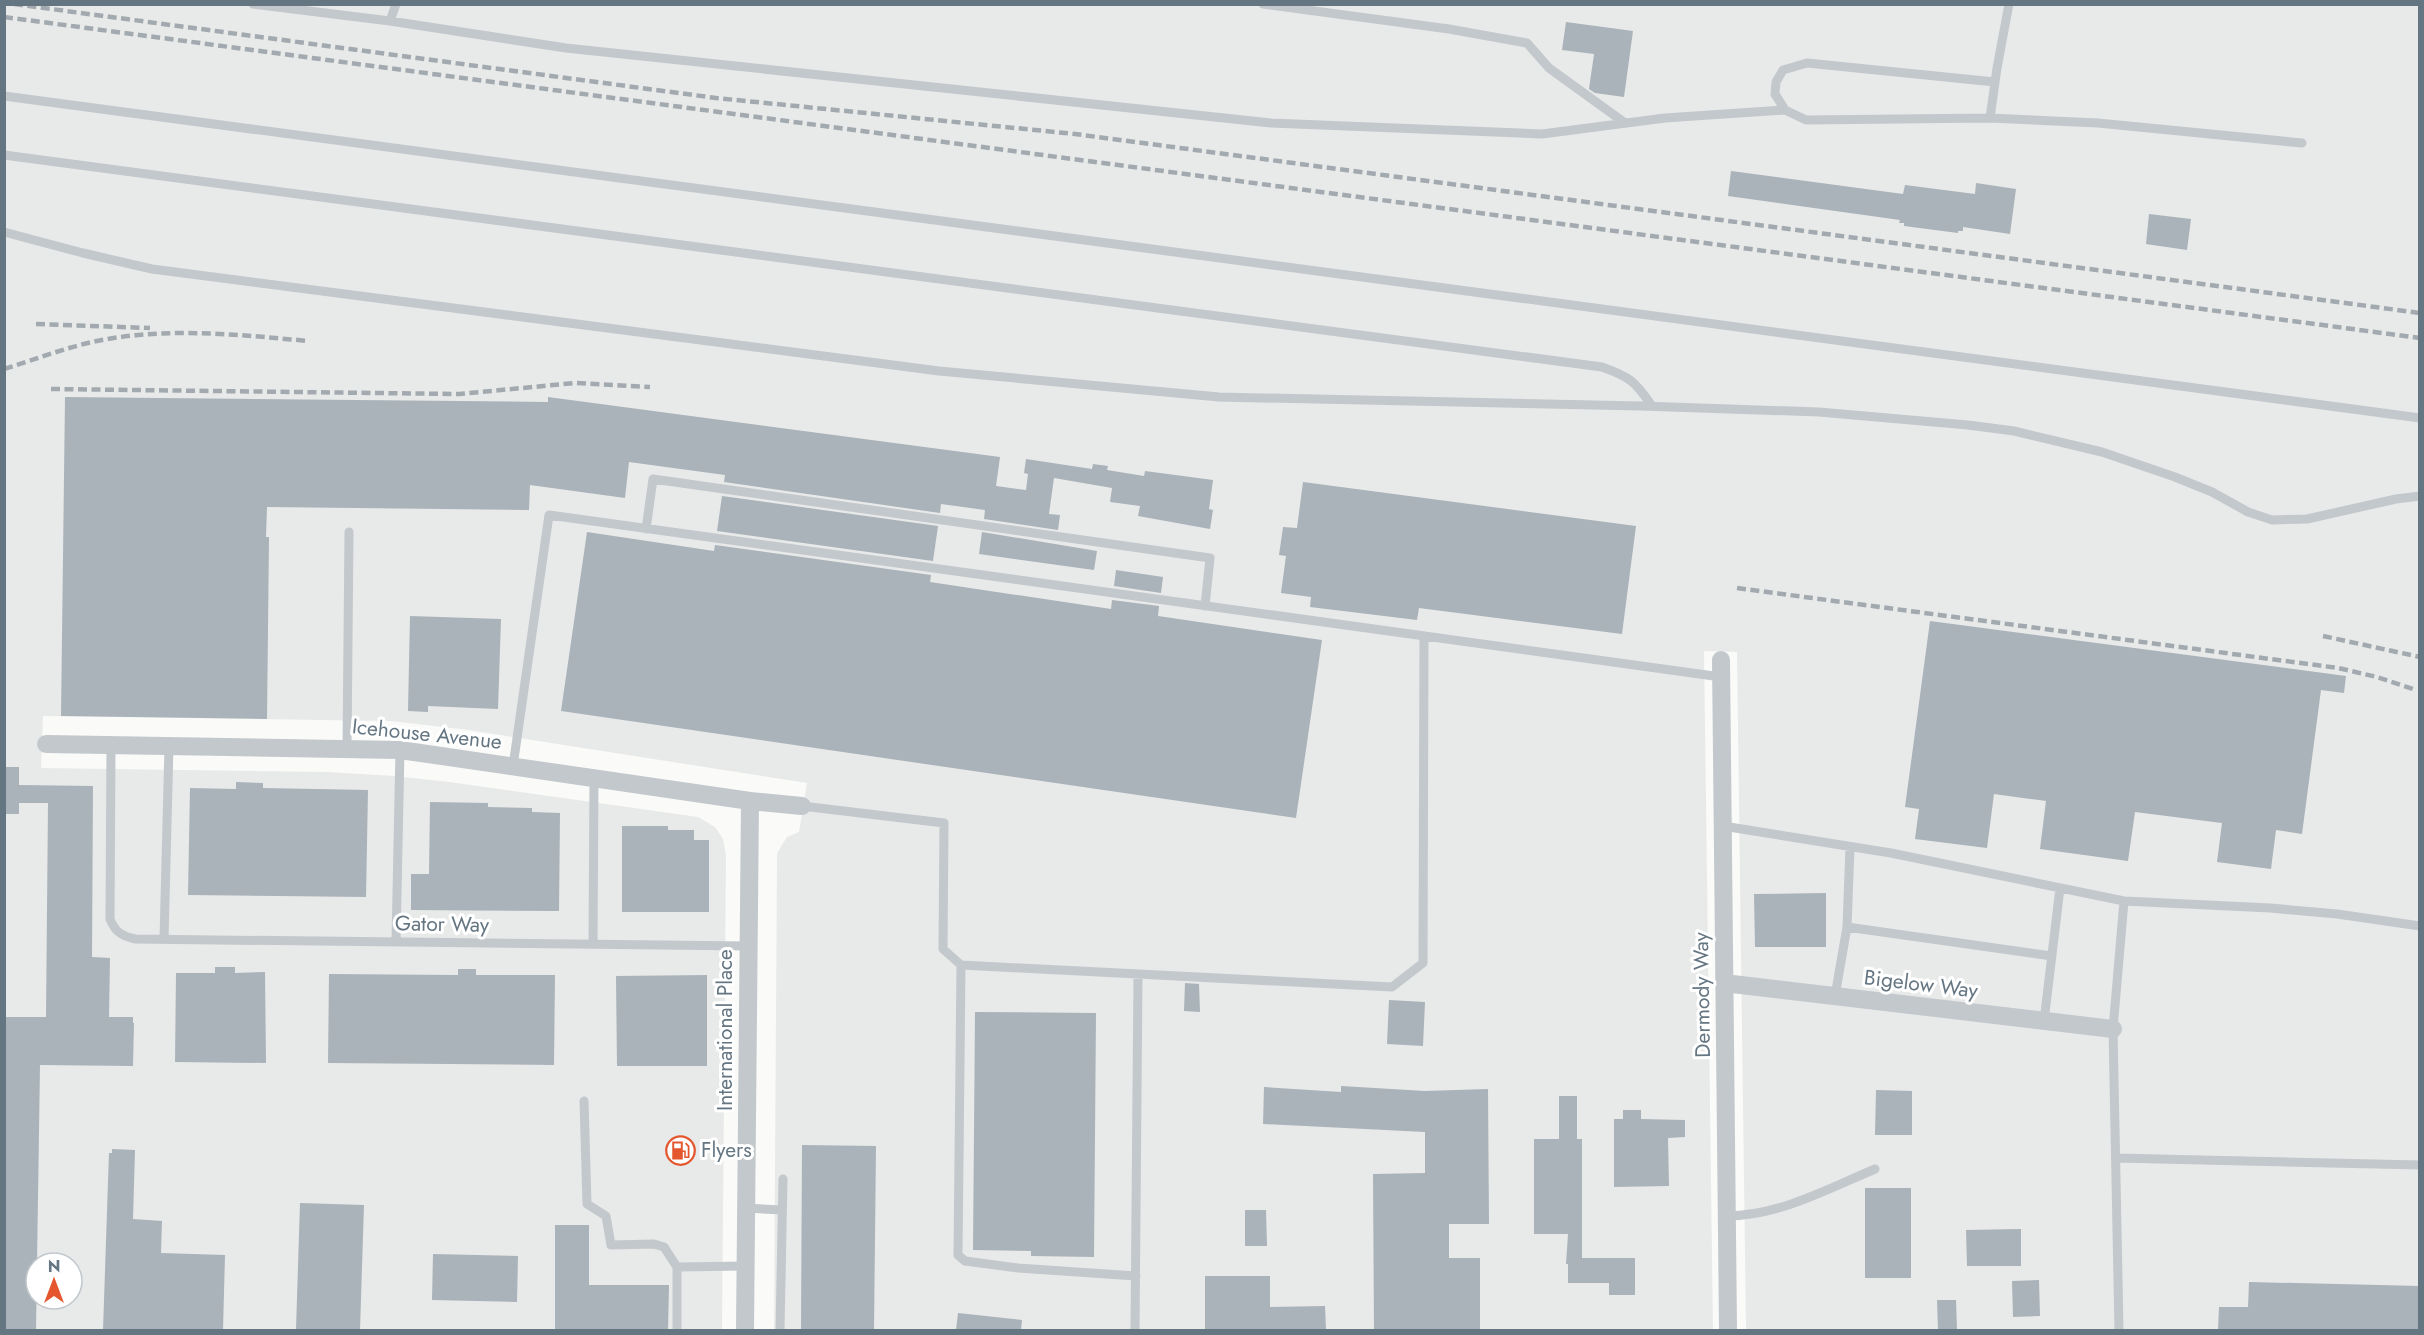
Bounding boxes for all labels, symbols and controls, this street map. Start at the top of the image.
street label: Icehouse Avenue [351,711,504,757]
street label: Gator Way [395,908,490,940]
street label: Dermody Way [1686,931,1718,1058]
street label: International Place [710,949,740,1111]
street label: Bigelow Way [1862,962,1980,1006]
fuel station icon: Flyers [664,1134,696,1166]
place label: Flyers [701,1135,752,1165]
north arrow [24,1251,84,1311]
text: N [48,1255,60,1278]

